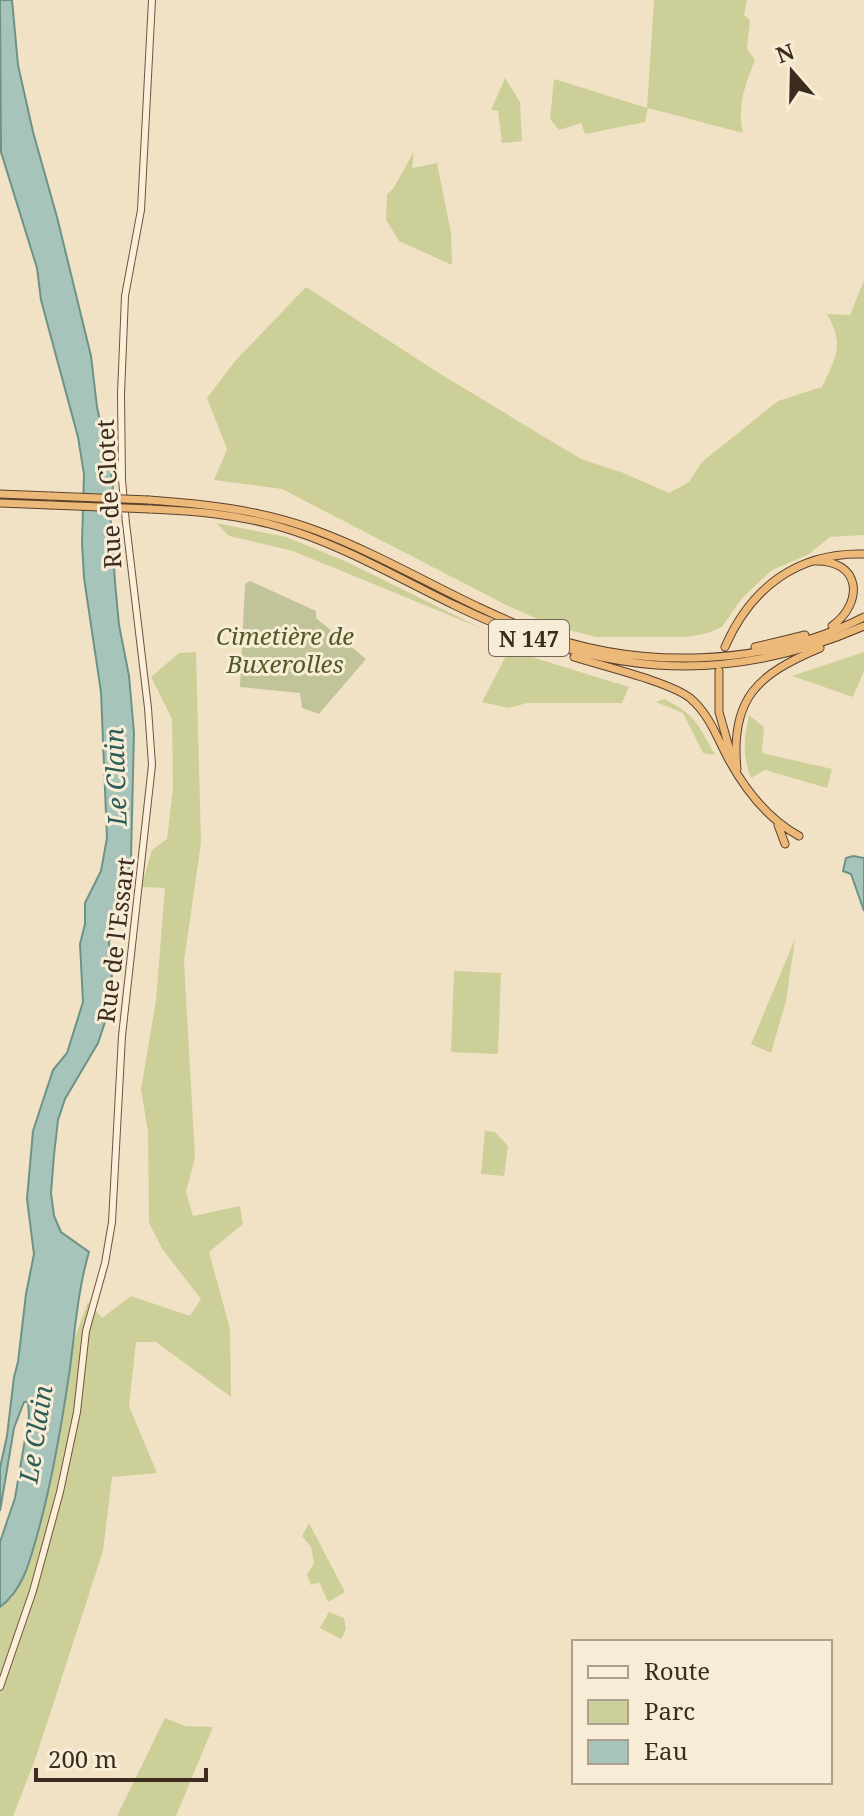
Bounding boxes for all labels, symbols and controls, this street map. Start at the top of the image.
north arrow [752,32,832,112]
text: N [772,35,798,69]
street label: Rue de Clotet [88,418,128,570]
park label: Cimetière de Buxerolles [216,619,354,680]
road number: N 147 [489,620,569,656]
water label: Le Clain [95,727,135,828]
street label: Rue de l'Essart [88,855,142,1025]
water label: Le Clain [9,1382,61,1486]
legend [572,1640,832,1784]
text: Route [644,1654,710,1687]
text: Parc [644,1694,695,1727]
scale bar [36,1732,206,1782]
text: Eau [644,1734,688,1767]
text: 200 m [48,1742,117,1775]

